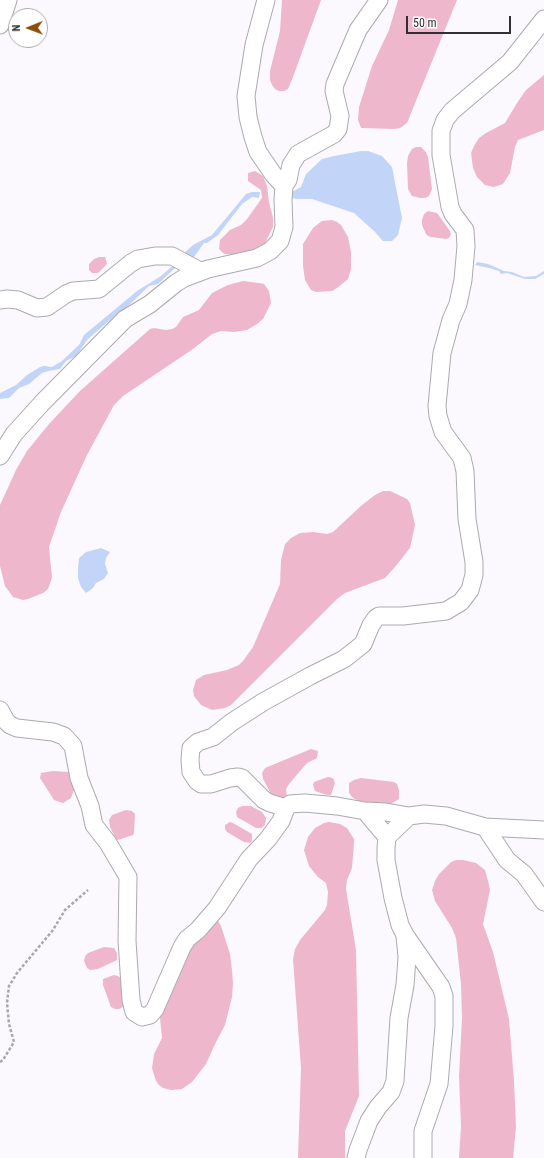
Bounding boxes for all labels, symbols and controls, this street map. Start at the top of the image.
north arrow [8,8,48,48]
scale bar [408,8,513,34]
text: 50 m [413,16,437,30]
text: N [10,25,23,32]

